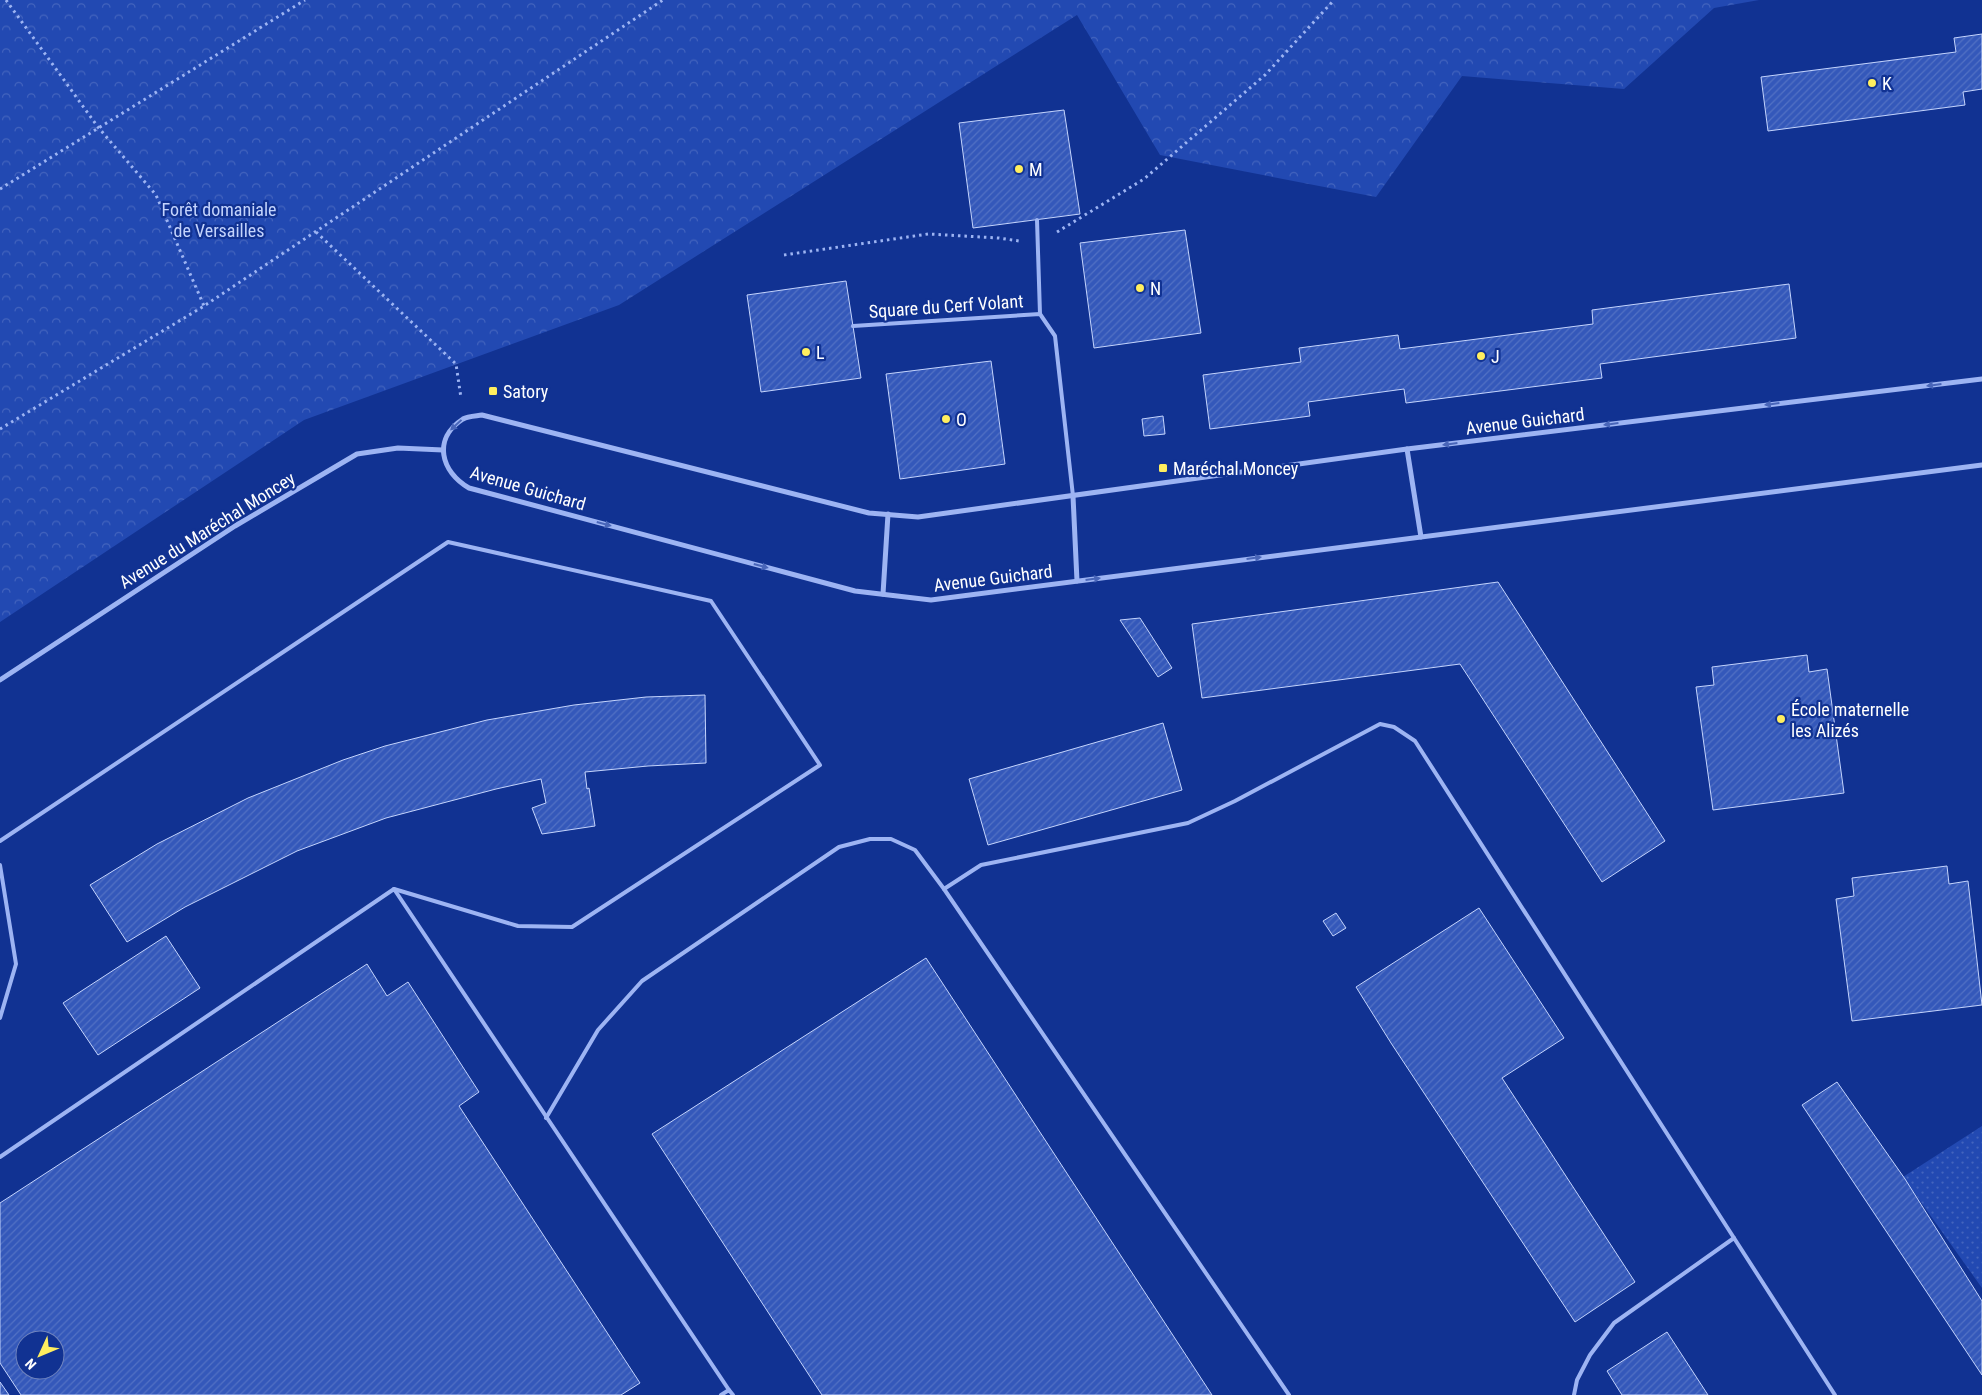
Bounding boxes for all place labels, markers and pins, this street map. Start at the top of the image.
place label: K [1882,73,1892,94]
marker: K [1866,77,1878,89]
place label: M [1029,159,1043,180]
marker: M [1013,163,1025,175]
place label: N [1150,278,1161,299]
marker: N [1134,282,1146,294]
place label: L [816,342,825,363]
marker: L [800,346,812,358]
place label: J [1491,346,1500,367]
marker: J [1475,350,1487,362]
place label: Satory [503,381,549,402]
marker: Satory [487,385,499,397]
place label: O [956,409,967,430]
marker: O [940,413,952,425]
place label: Maréchal Moncey [1173,458,1299,479]
marker: Maréchal Moncey [1157,462,1169,474]
place label: École maternelle les Alizés [1791,699,1909,741]
marker: École maternelle les Alizés [1775,713,1787,725]

